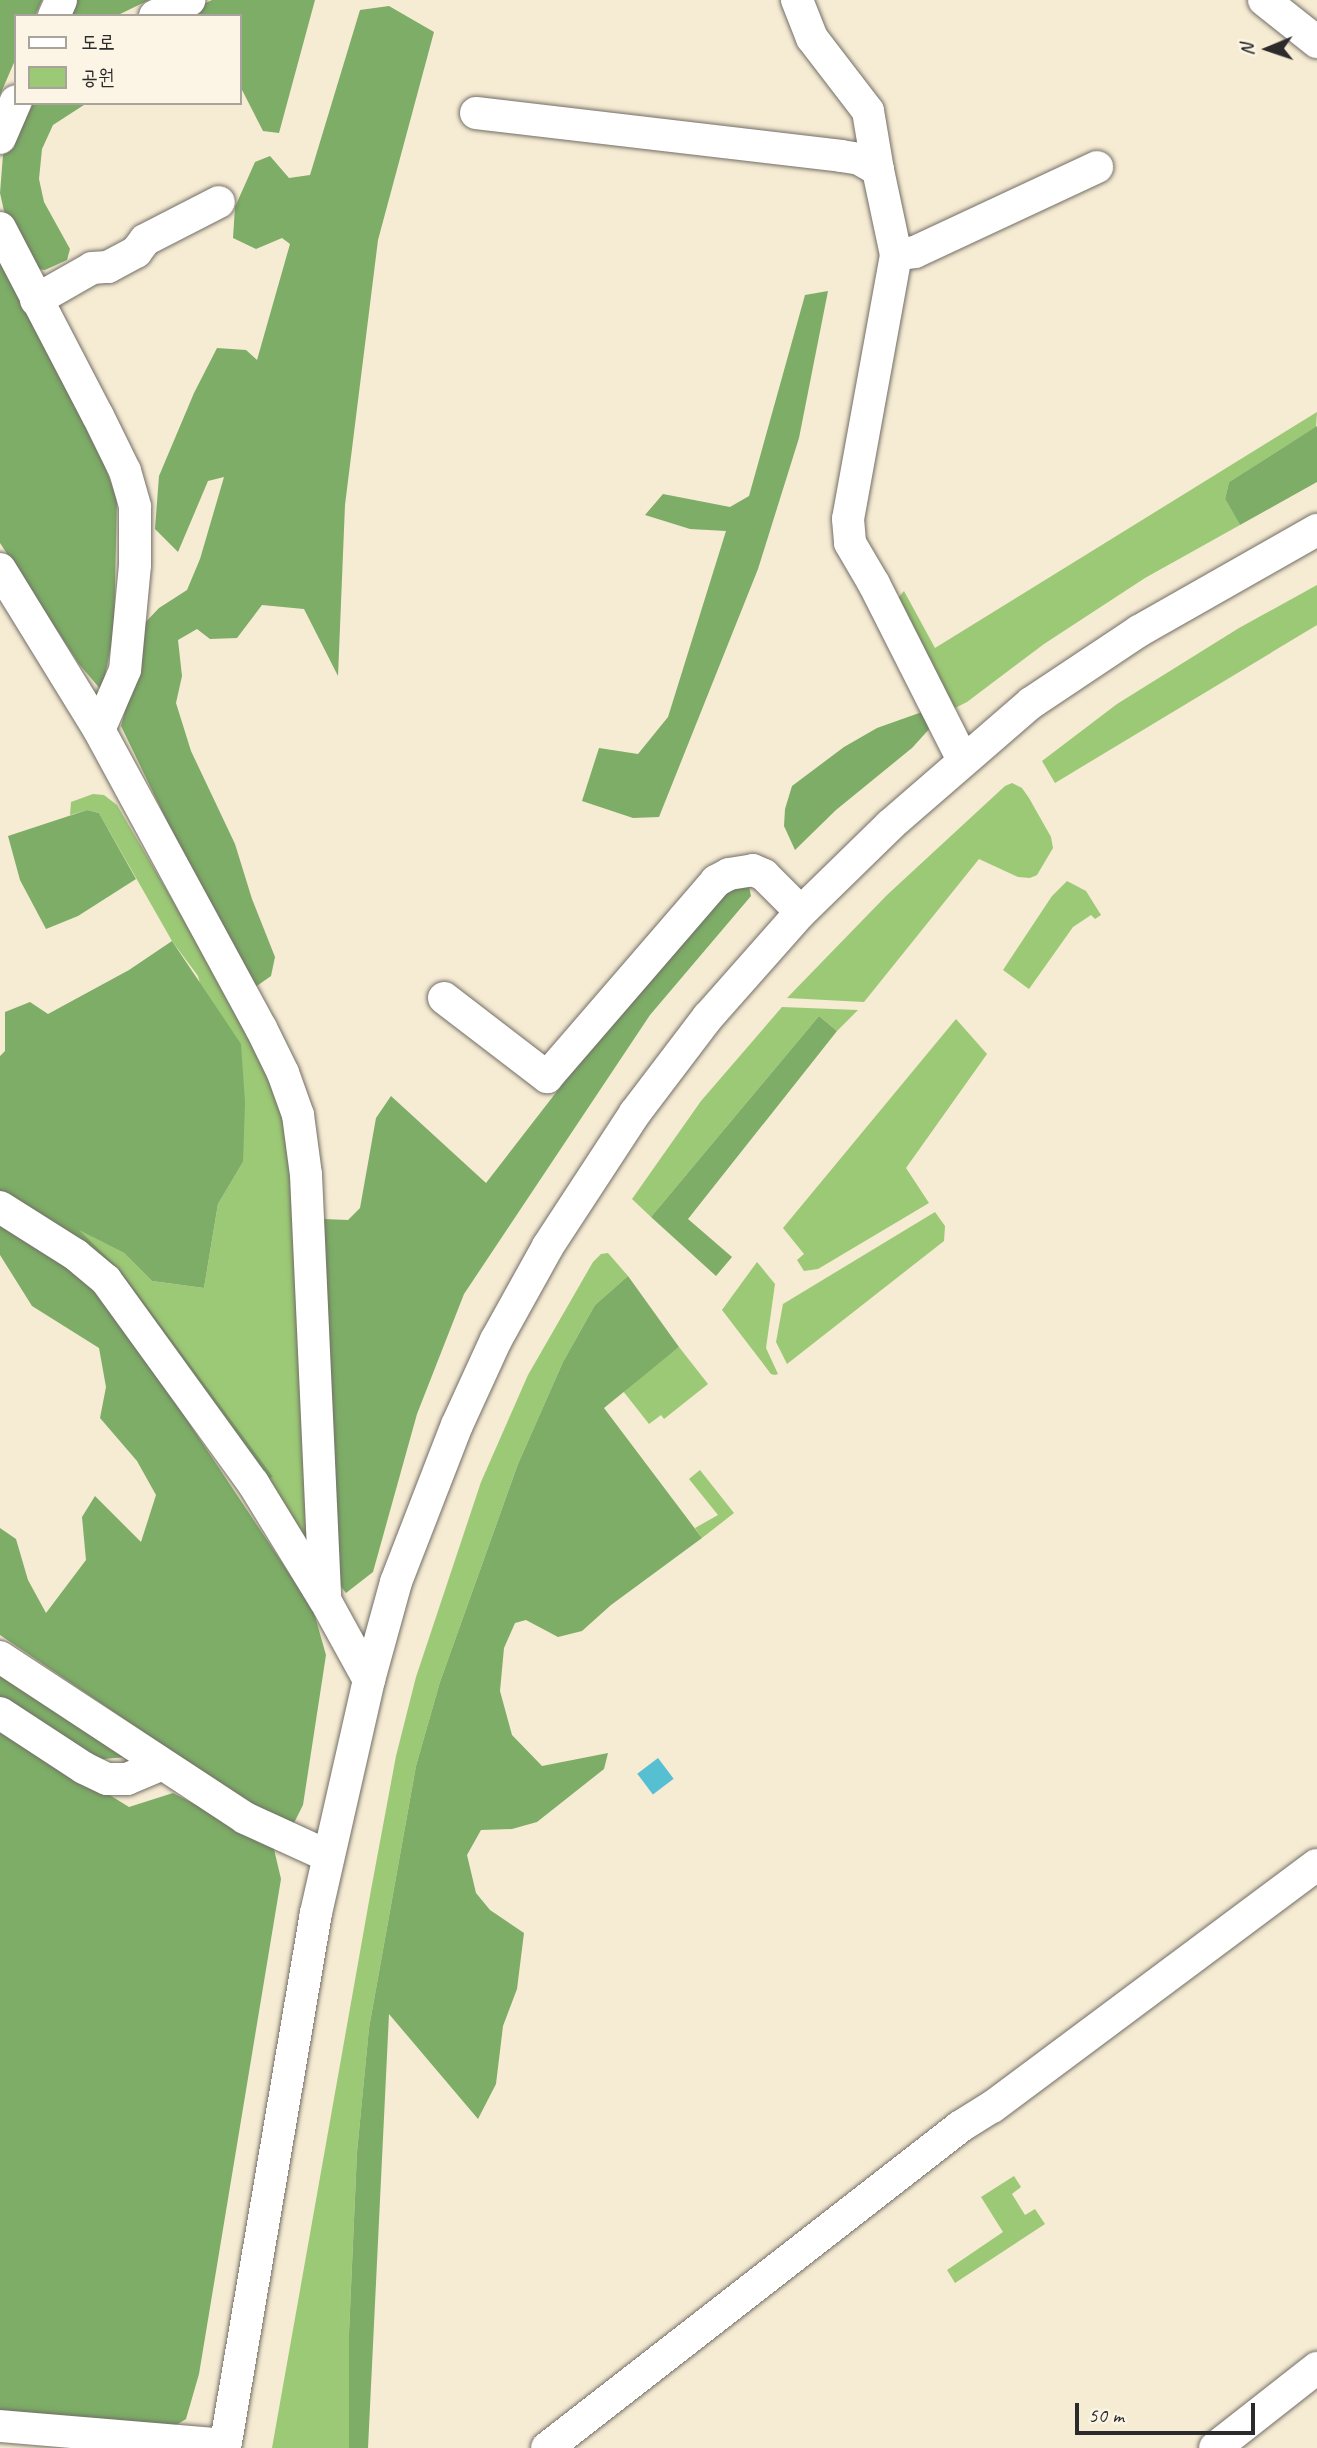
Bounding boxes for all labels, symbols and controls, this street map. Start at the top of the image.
legend [14,14,242,105]
north arrow [1233,14,1303,84]
text: 도로 [81,29,115,55]
text: N [1235,43,1259,56]
text: 공원 [81,64,115,90]
scale bar [1079,2388,1259,2432]
text: 50 m [1088,2402,1124,2428]

